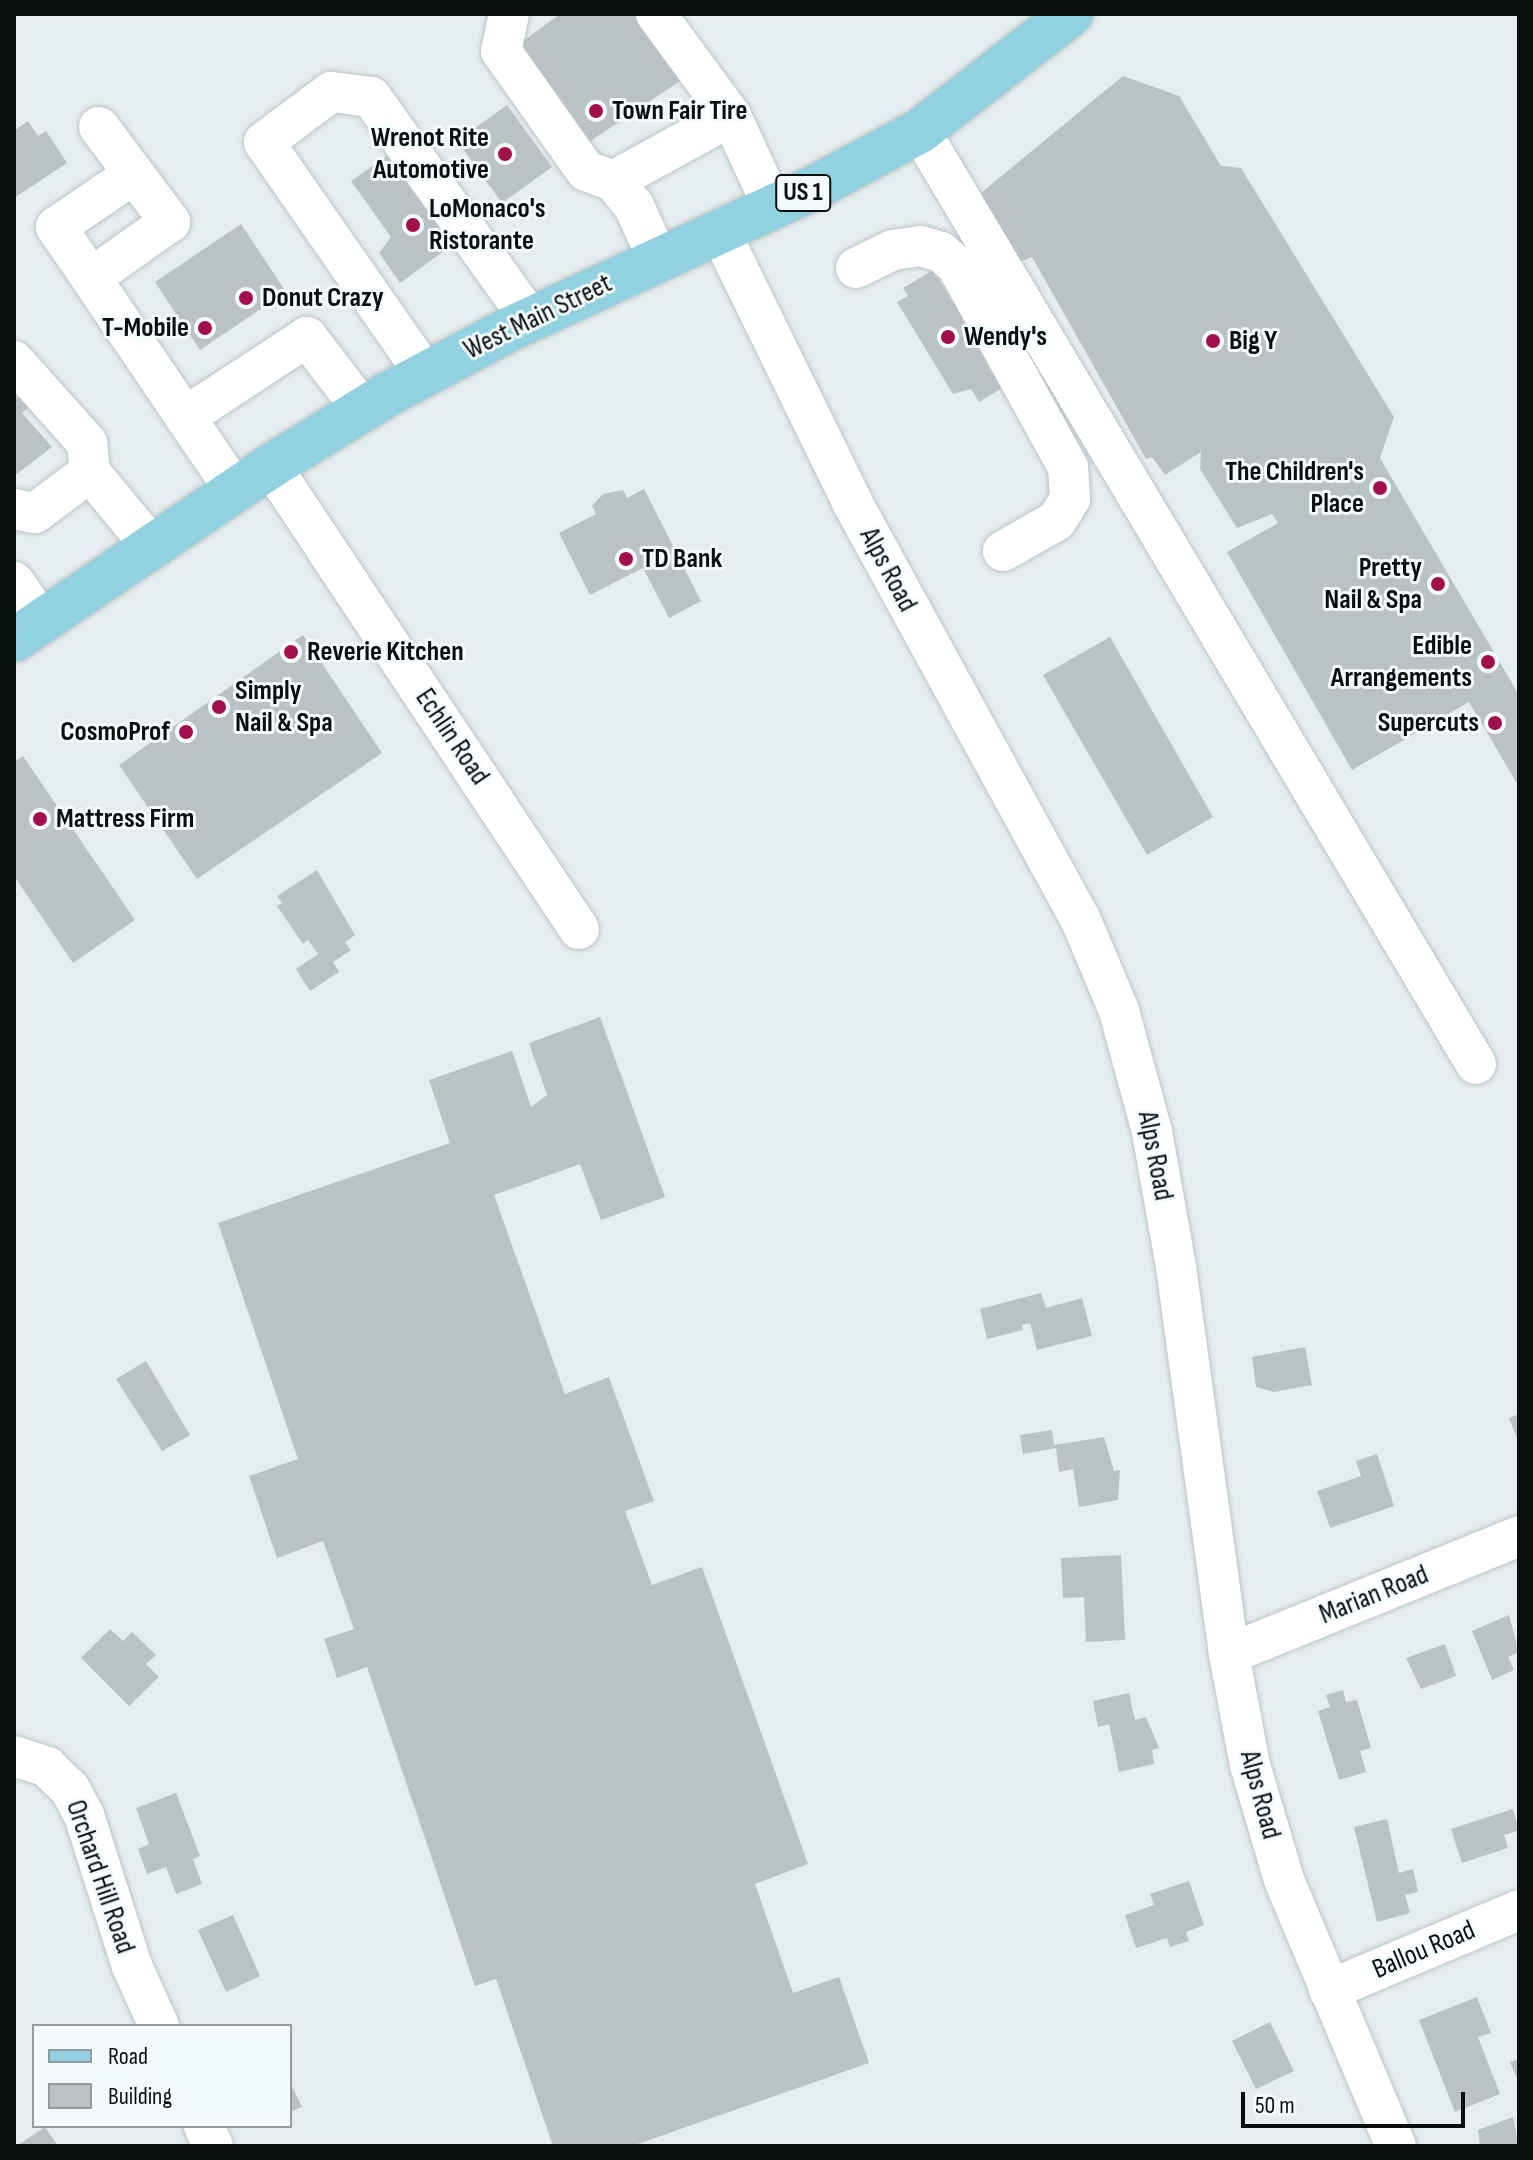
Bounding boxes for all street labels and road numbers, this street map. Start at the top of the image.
road number: US 1 [775,171,831,215]
street label: West Main Street [459,267,617,367]
street label: Alps Road [852,522,924,618]
street label: Echlin Road [408,683,496,791]
street label: Alps Road [1130,1108,1180,1204]
street label: Marian Road [1315,1558,1433,1632]
street label: Alps Road [1232,1747,1288,1843]
street label: Orchard Hill Road [58,1796,142,1958]
street label: Ballou Road [1368,1913,1480,1987]

